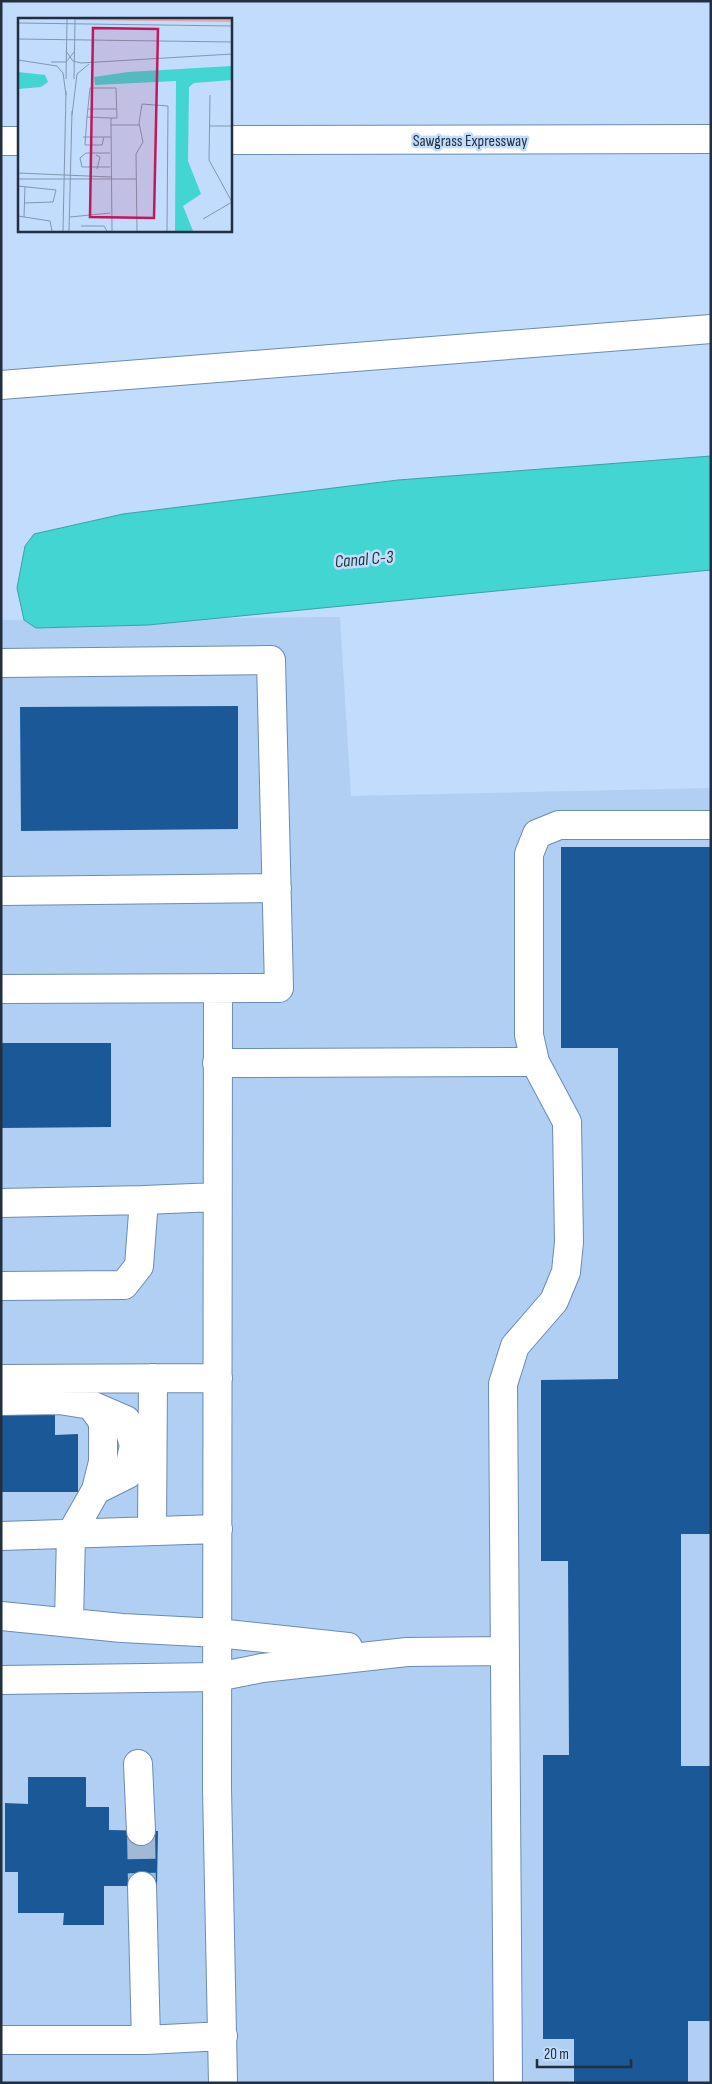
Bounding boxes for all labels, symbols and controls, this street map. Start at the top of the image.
inset map [18,18,231,231]
street label: Sawgrass Expressway [413,132,527,151]
water label: Canal C-3 [334,546,395,573]
scale bar [537,2036,631,2068]
text: 20 m [544,2045,569,2064]

